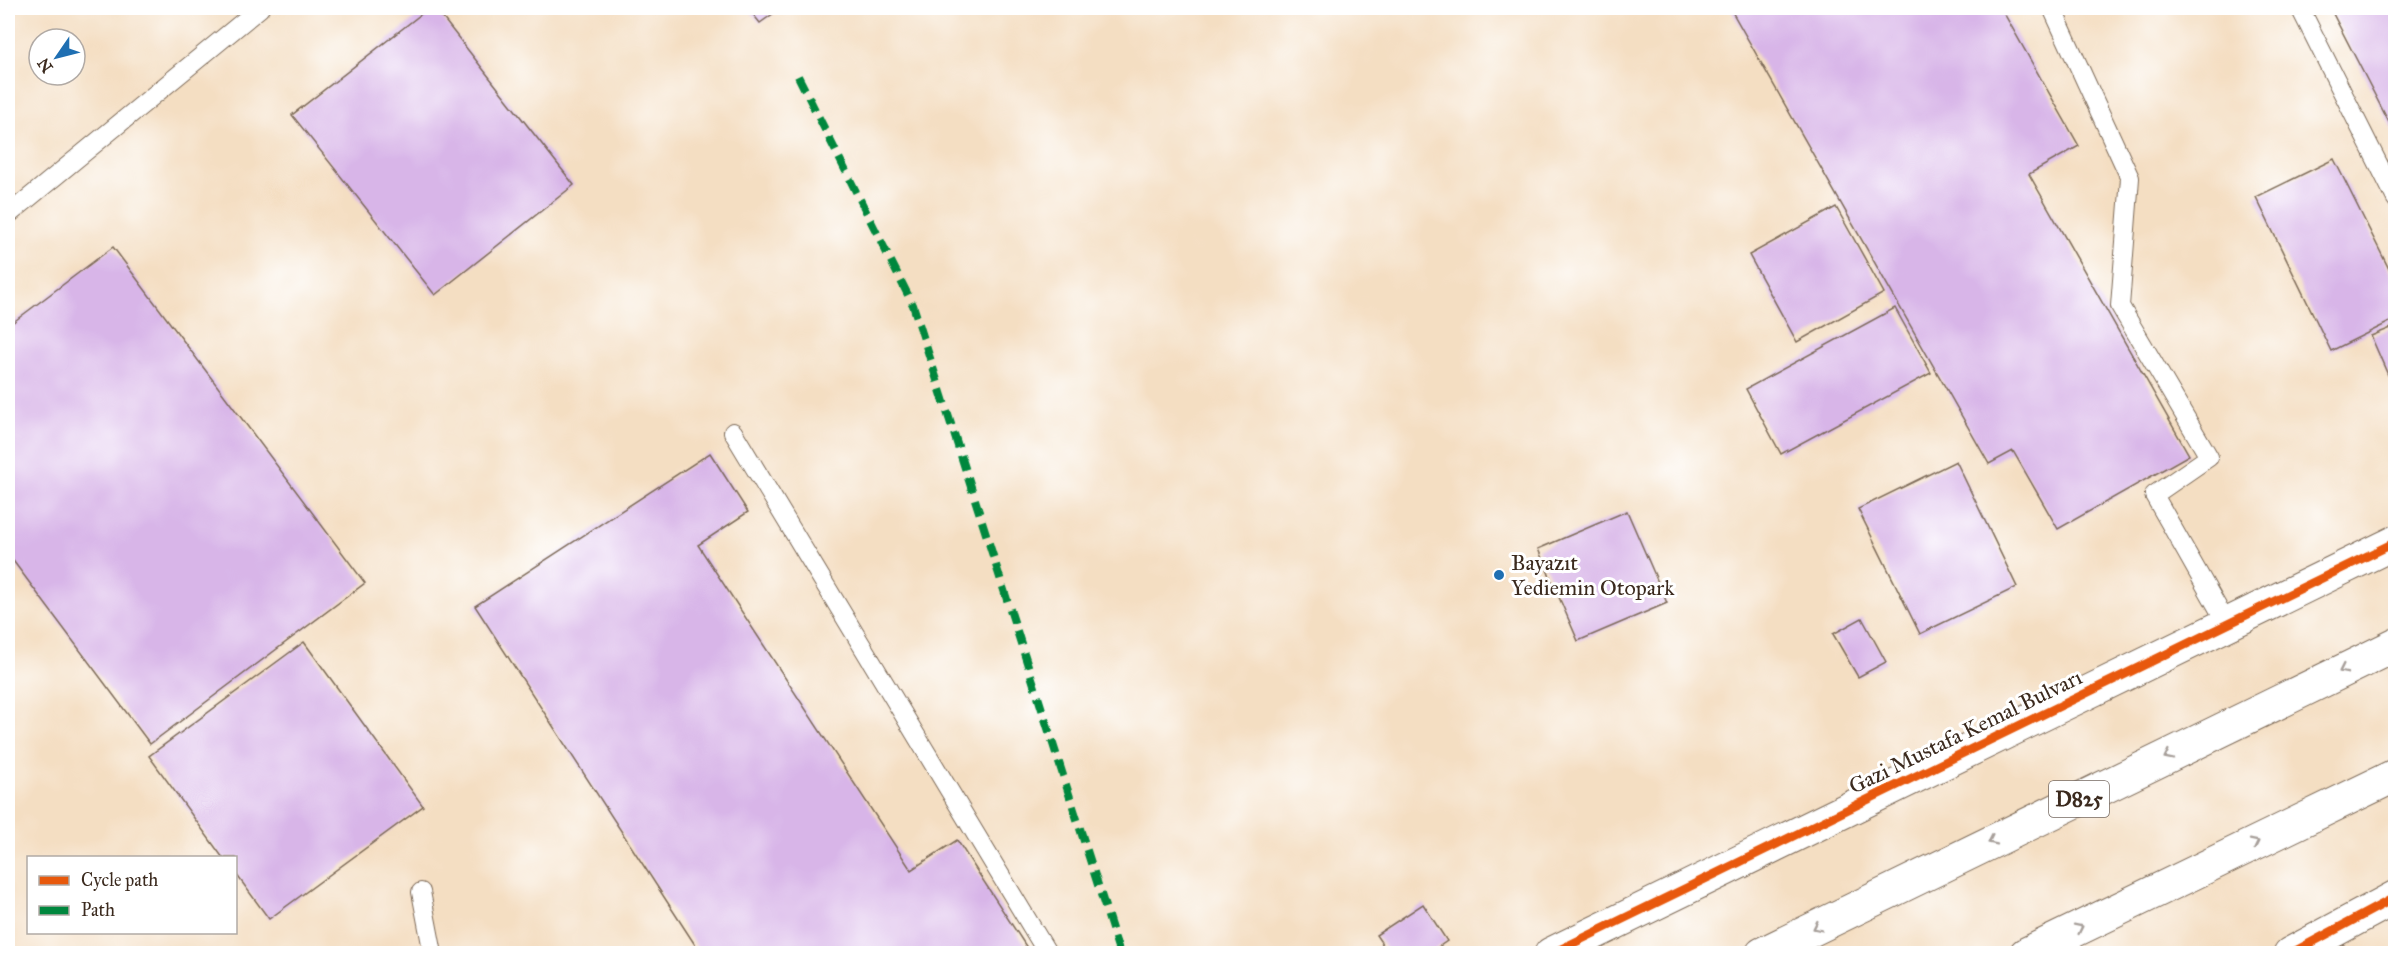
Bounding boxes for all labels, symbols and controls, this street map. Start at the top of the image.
north arrow [27,27,87,87]
text: N [33,54,57,76]
place label: Bayazıt Yediemin Otopark [1511,549,1675,601]
marker: Bayazıt Yediemin Otopark [1492,568,1506,582]
street label: Gazi Mustafa Kemal Bulvarı [1844,663,2086,800]
one-way arrow [2338,663,2349,675]
one-way arrow [2163,749,2174,760]
road number: D825 [2049,781,2109,817]
one-way arrow [1988,834,1999,846]
one-way arrow [2248,839,2259,850]
legend [27,856,237,934]
text: Cycle path [81,869,158,891]
text: Path [81,899,115,921]
one-way arrow [1813,919,1824,931]
one-way arrow [2073,924,2084,935]

